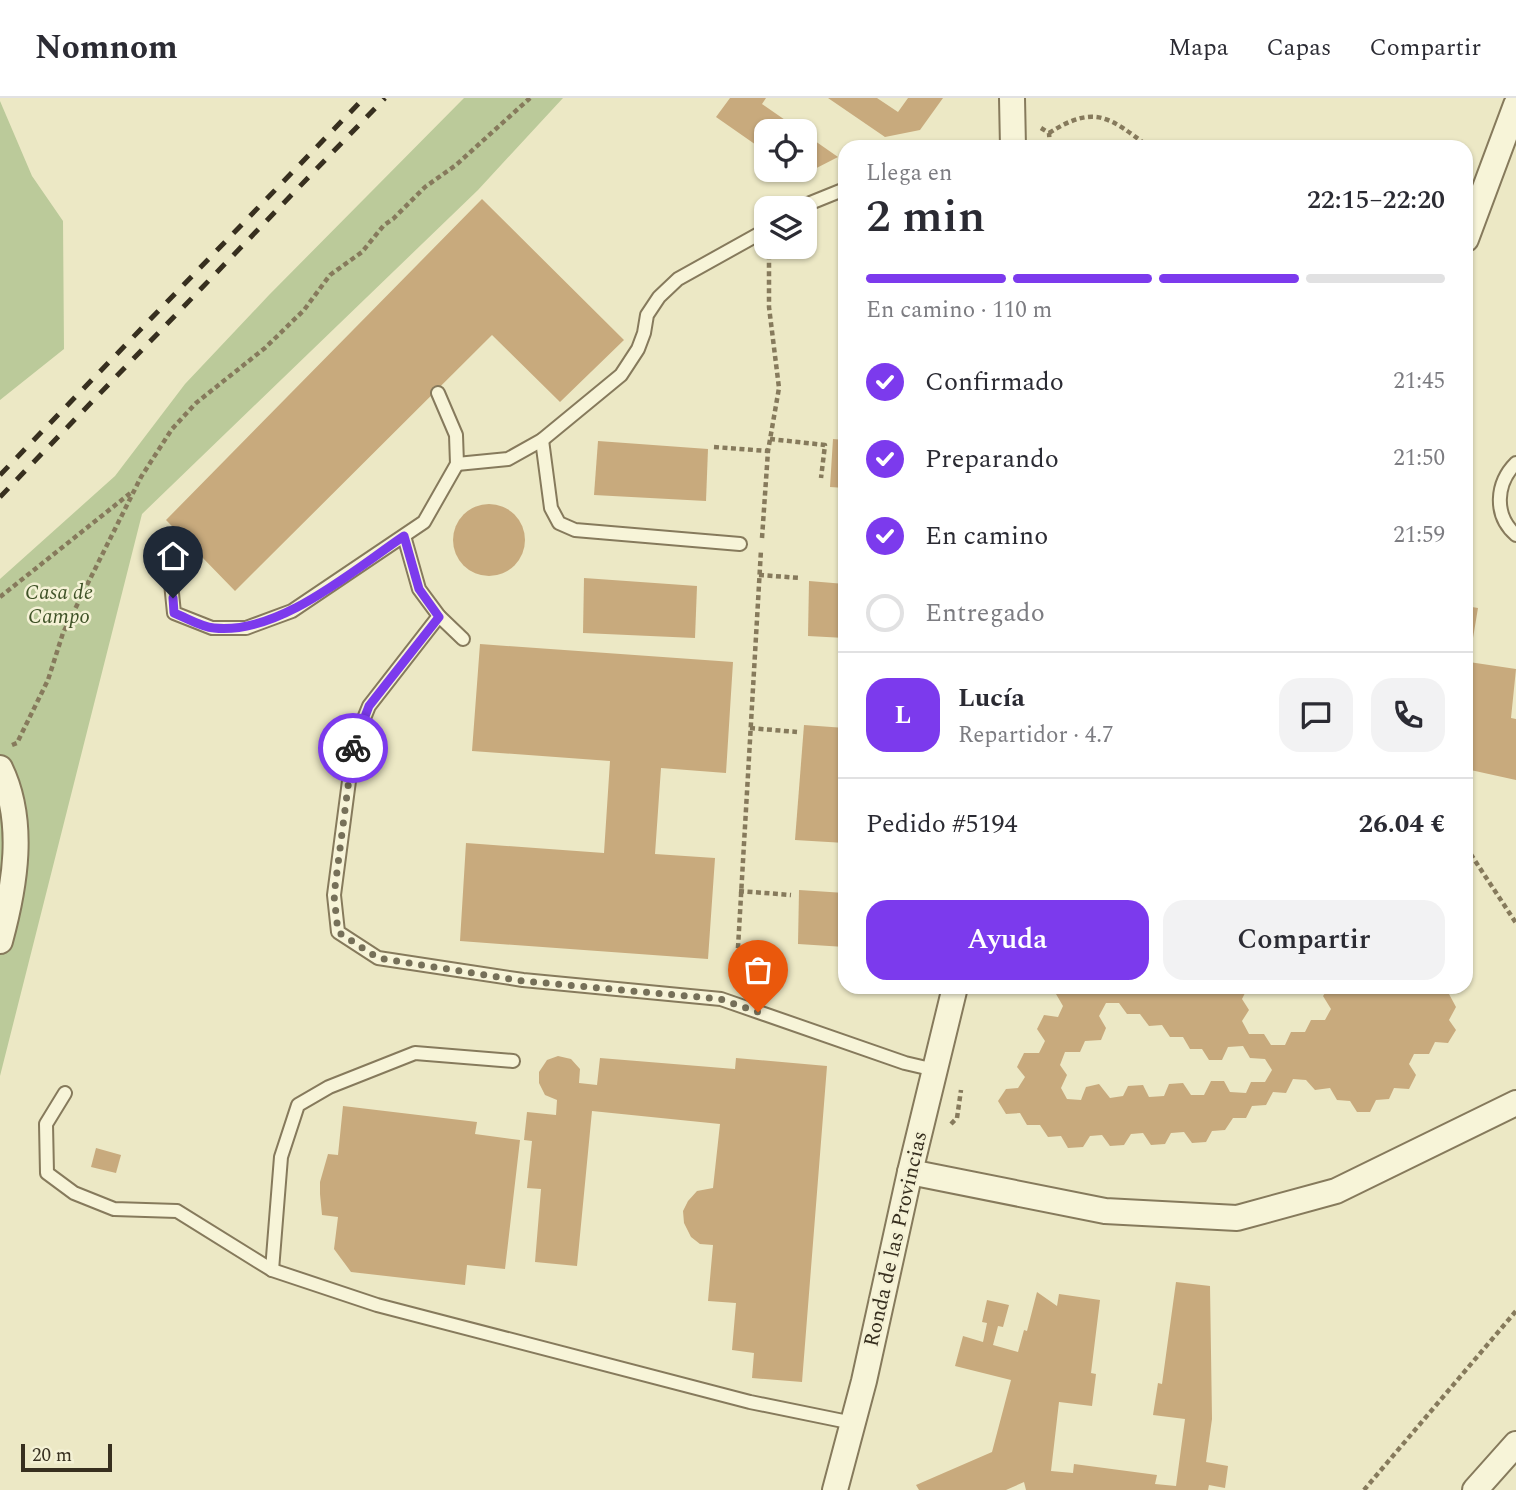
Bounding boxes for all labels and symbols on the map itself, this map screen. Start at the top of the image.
pin [143,526,203,598]
park label: Casa de Campo [25,577,93,633]
courier [318,713,388,783]
pin [728,940,788,1012]
street label: Ronda de las Provincias [856,1128,936,1350]
scale bar [21,1441,112,1473]

